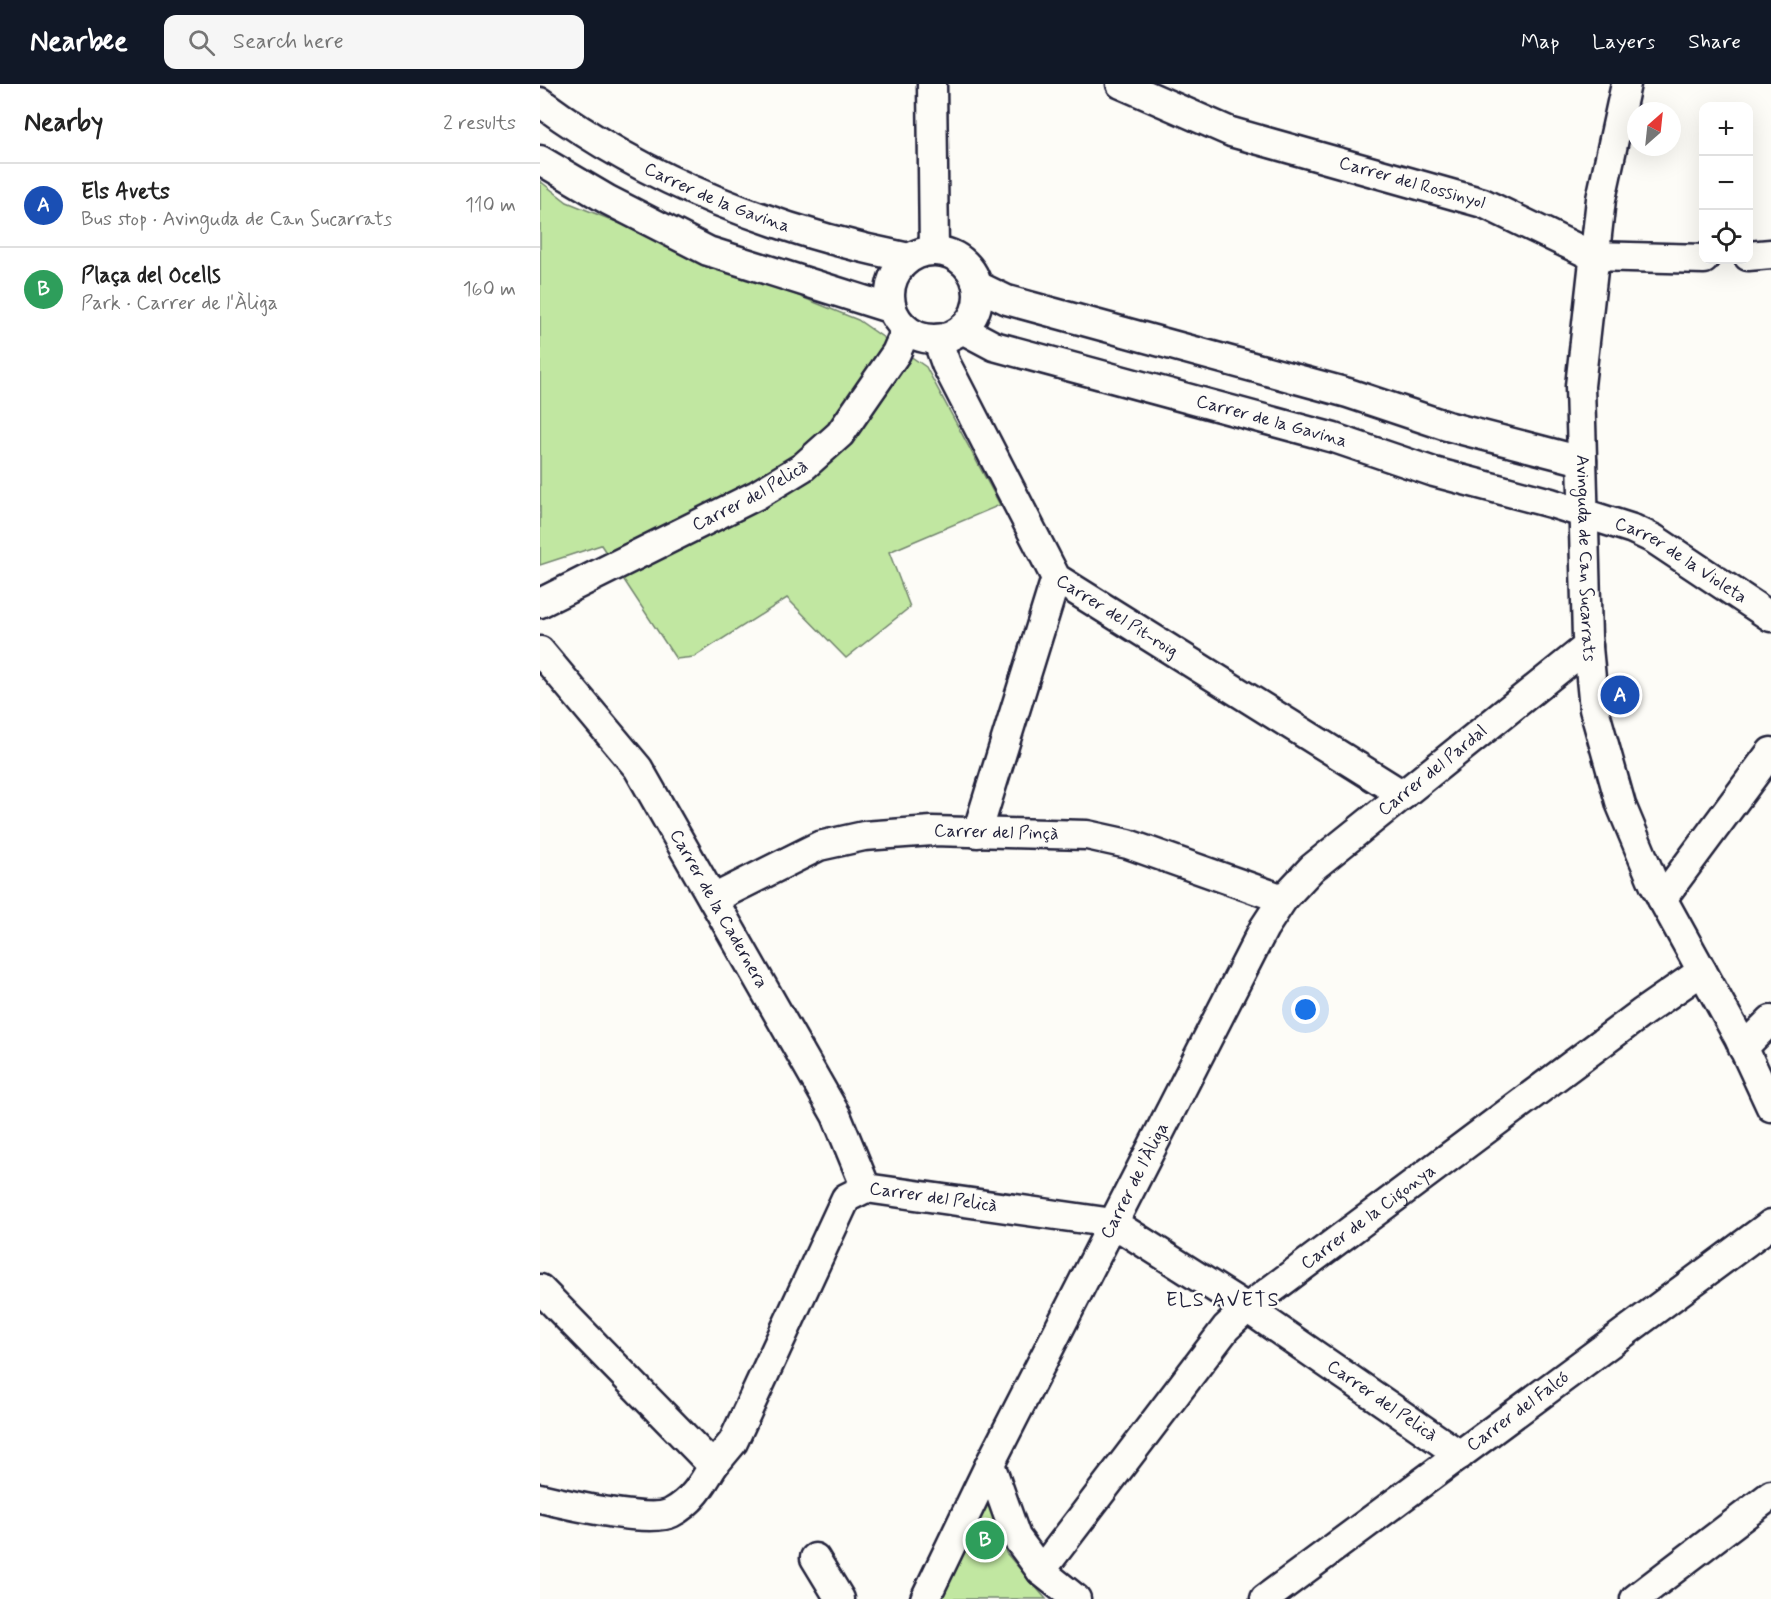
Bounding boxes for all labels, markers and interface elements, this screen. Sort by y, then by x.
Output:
search box [164,15,584,69]
text: Nearbee [30,24,128,61]
icon: search [185,26,218,59]
text: Search here [233,28,344,56]
text: Map [1521,28,1559,56]
text: Layers [1592,28,1655,56]
text: Share [1688,28,1741,56]
north arrow [1627,102,1681,156]
map controls [1699,102,1753,264]
button: + [1699,102,1753,156]
text: Nearby [24,106,103,140]
text: 2 results [443,110,516,137]
street label: Carrer del Rossinyol [1336,151,1488,215]
button: − [1699,156,1753,210]
street label: Carrer de la Gavina [640,157,793,238]
text: Els Avets [81,178,170,206]
text: A [37,192,50,219]
text: 110 m [465,192,516,219]
text: Bus stop · Avinguda de Can Sucarrats [81,206,392,233]
button: locate [1699,210,1753,264]
text: Plaça del Ocells [81,262,221,290]
text: B [37,276,50,303]
text: 160 m [463,276,516,303]
text: Park · Carrer de l'Àliga [81,290,278,317]
street label: Carrer de la Gavina [1193,389,1351,454]
street label: Avinguda de Can Sucarrats [1570,454,1601,663]
street label: Carrer del Pelicà [688,455,813,537]
street label: Carrer de la Violeta [1612,512,1751,610]
street label: Carrer del Pit-roig [1051,569,1183,663]
pin: A [1600,672,1640,718]
street label: Carrer del Pardal [1373,720,1492,822]
street label: Carrer del Pinçà [934,819,1059,846]
street label: Carrer de la Cadernera [664,825,773,993]
your location [1291,995,1320,1024]
street label: Carrer de l'Àliga [1095,1118,1175,1243]
street label: Carrer de la Cigonya [1296,1159,1441,1276]
street label: Carrer del Pelicà [868,1177,999,1218]
district label: ELS AVETS [1166,1287,1280,1314]
street label: Carrer del Pelicà [1322,1355,1442,1448]
street label: Carrer del Falcó [1462,1366,1574,1457]
pin: B [966,1518,1004,1562]

